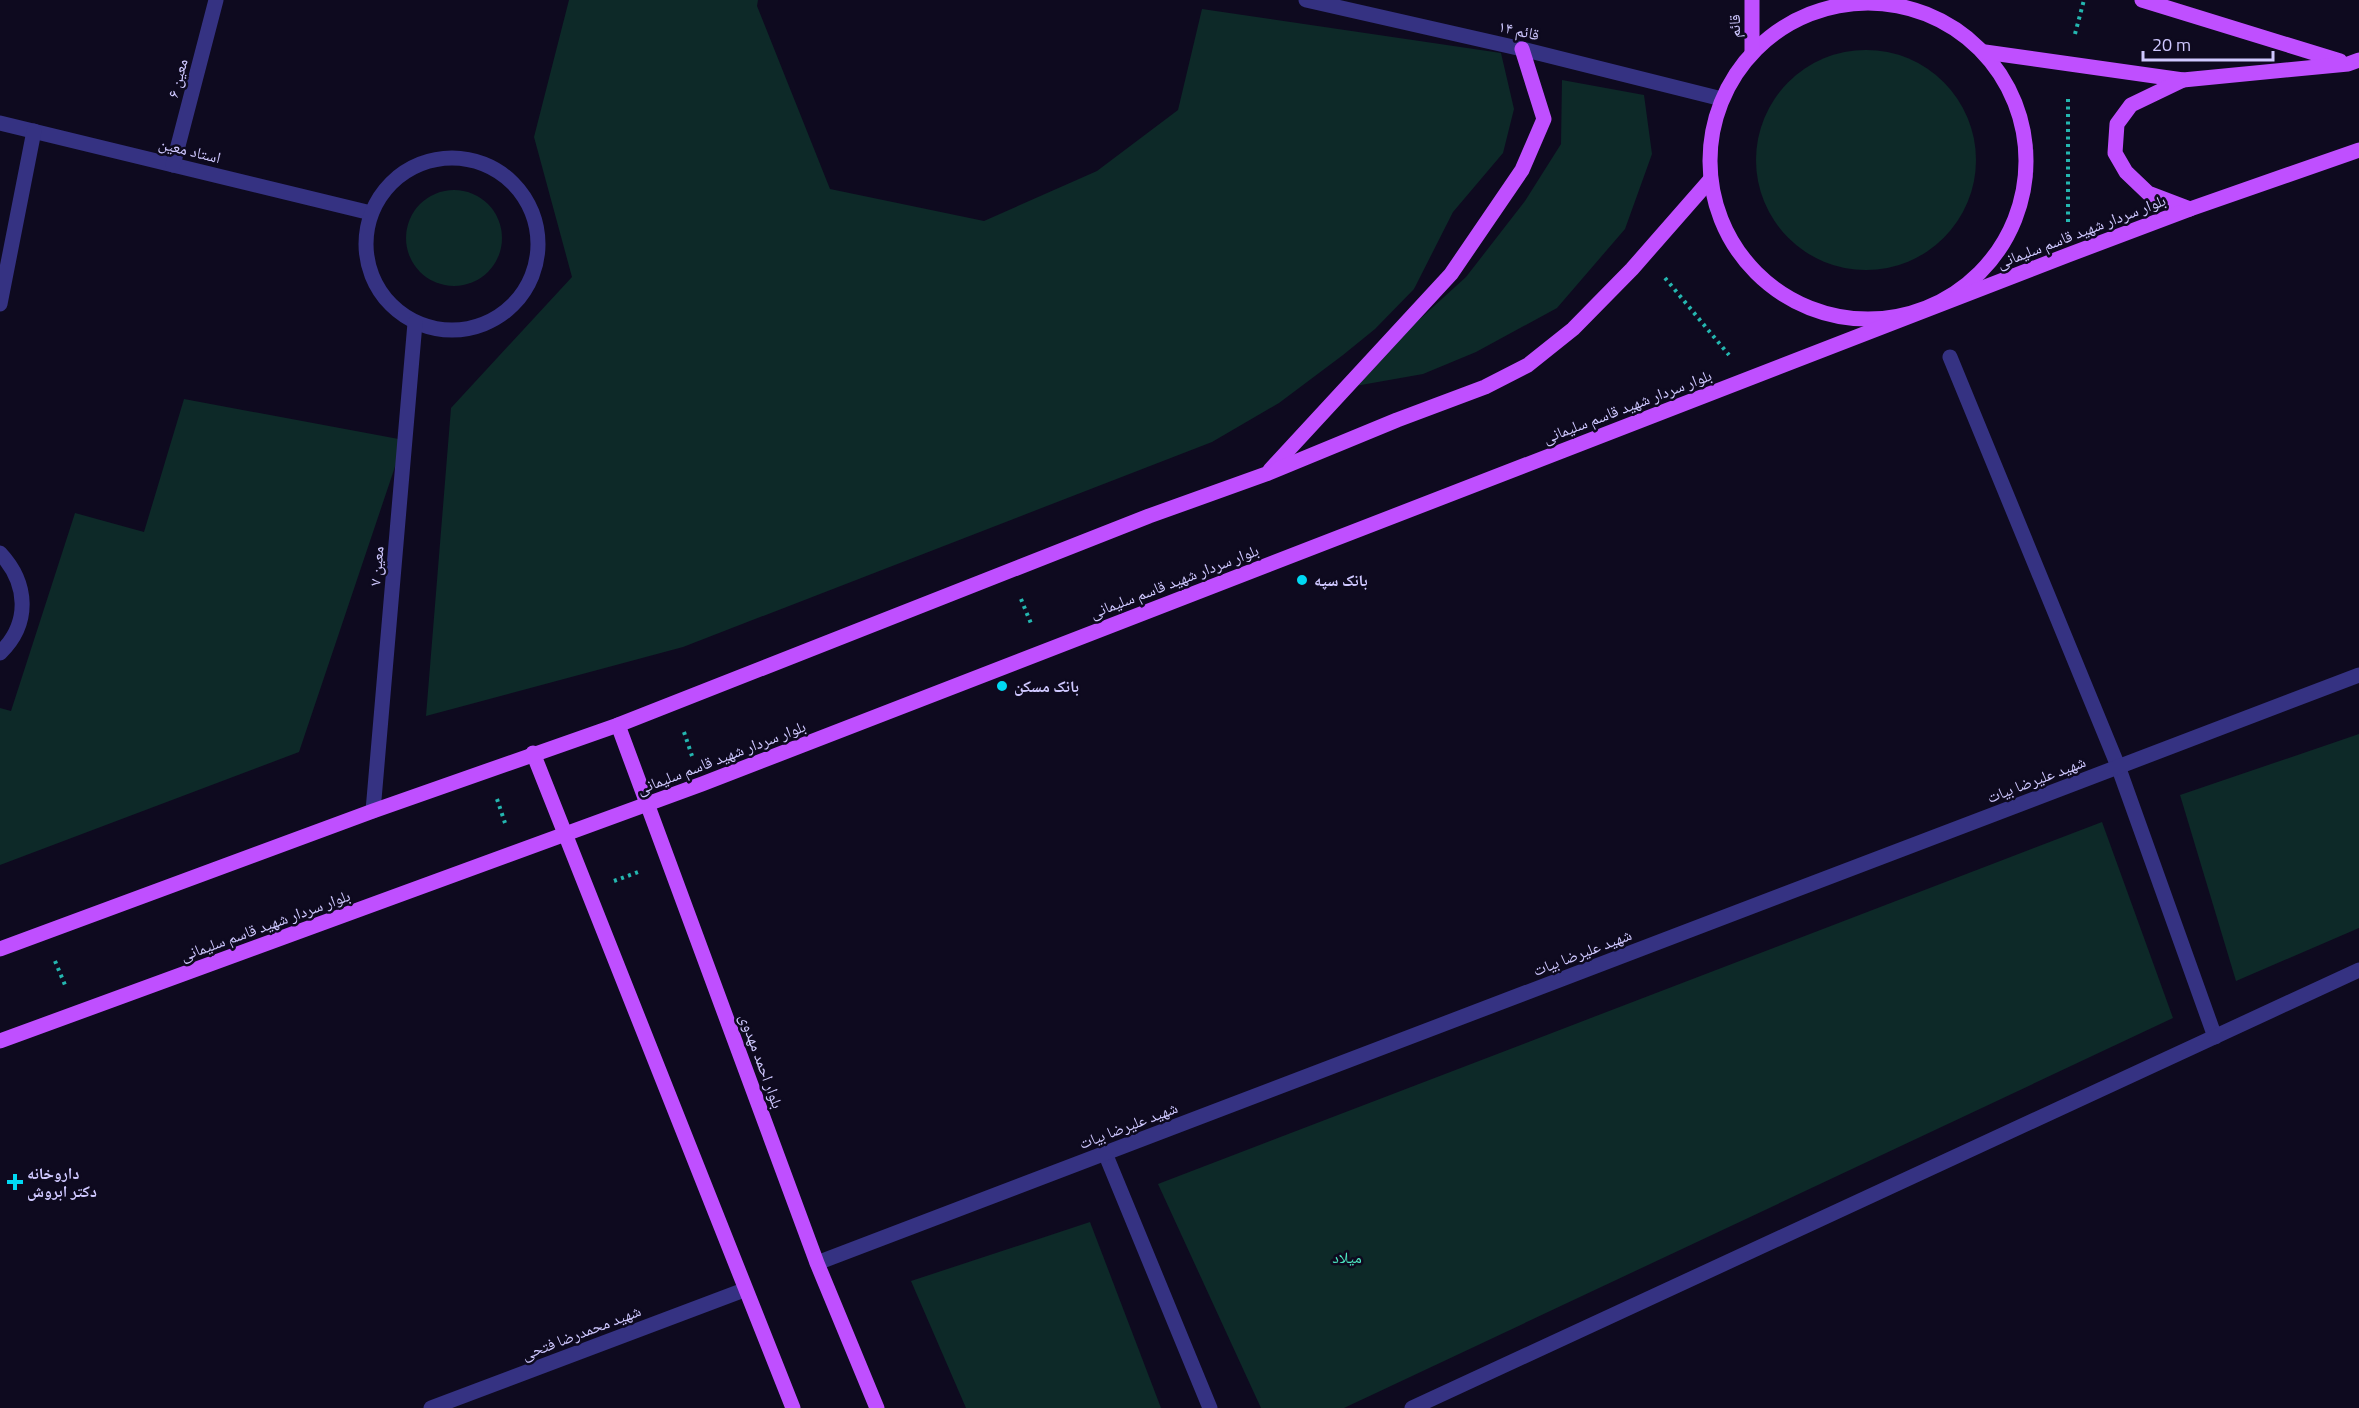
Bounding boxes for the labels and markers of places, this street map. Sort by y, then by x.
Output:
place label: بانک سپه [1314,568,1368,592]
marker: بانک سپه [1295,573,1309,587]
place label: بانک مسکن [1014,674,1079,698]
marker: بانک مسکن [995,679,1009,693]
place label: داروخانه دکتر ابروش [27,1161,97,1203]
marker: داروخانه دکتر ابروش [8,1175,22,1189]

